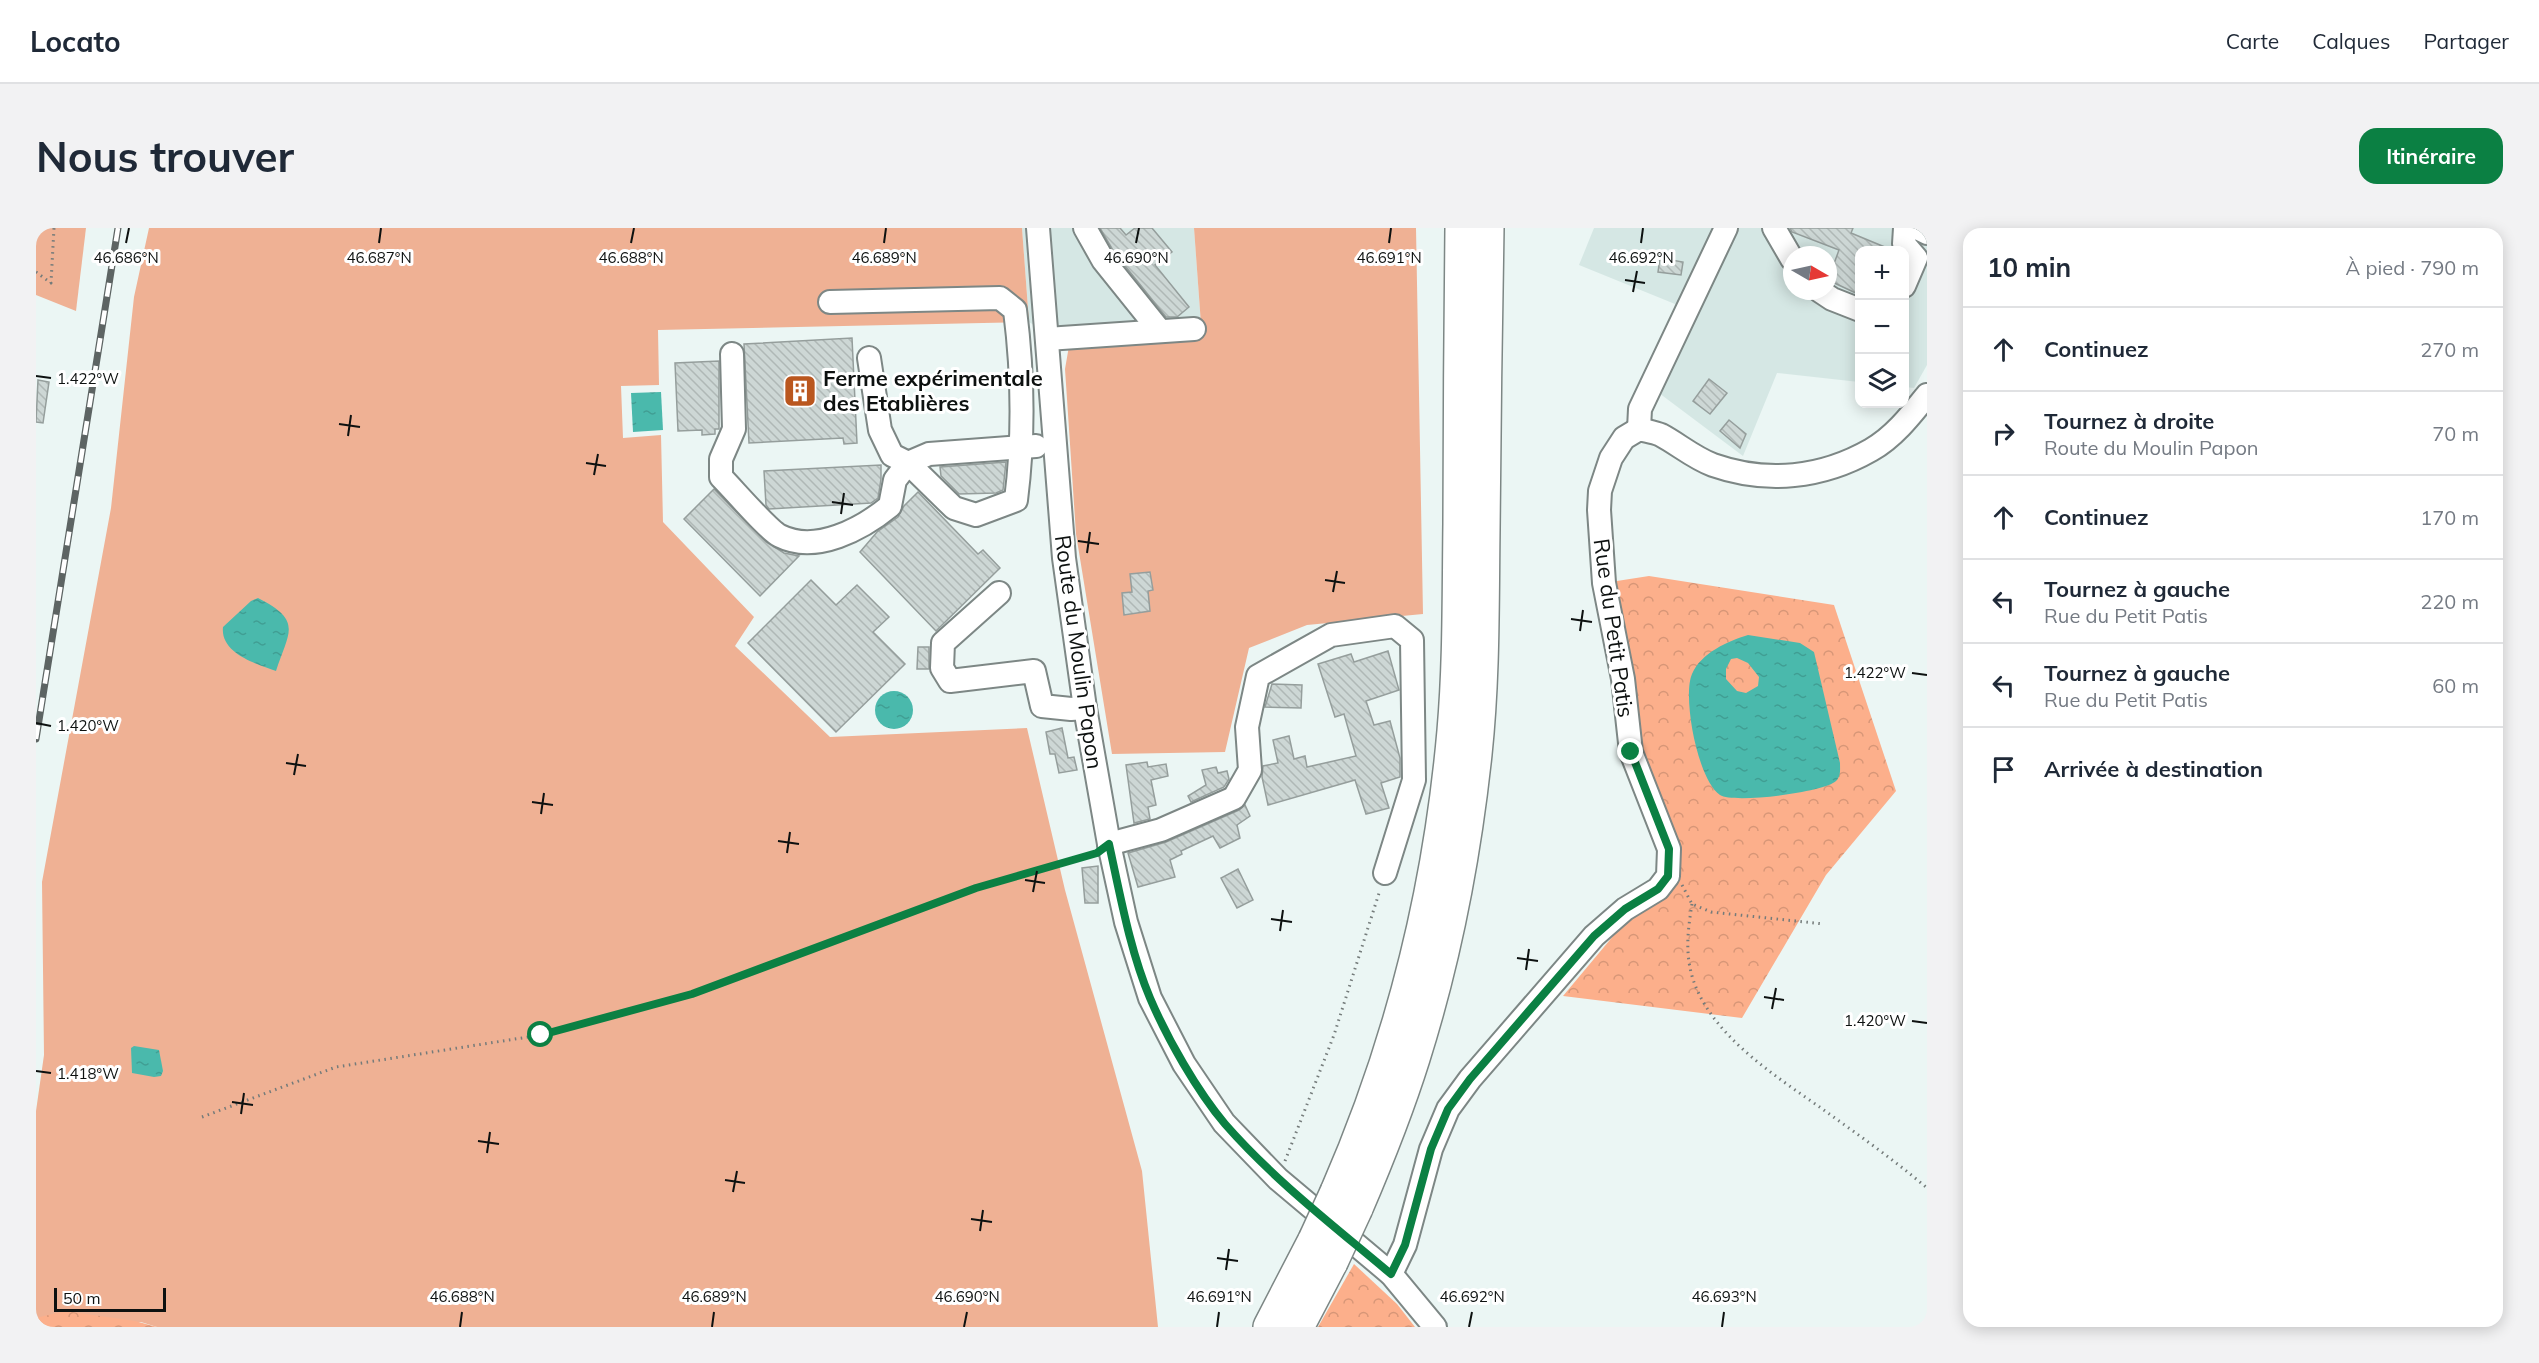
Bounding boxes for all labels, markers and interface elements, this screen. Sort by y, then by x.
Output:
text: Locato [30,24,121,59]
text: Carte [2226,28,2279,54]
text: Calques [2312,28,2390,54]
text: Partager [2423,28,2509,54]
button: Itinéraire [2359,128,2503,184]
text: Nous trouver [36,130,294,183]
north arrow [1783,246,1837,300]
map controls [1855,246,1909,408]
button: + [1855,246,1909,300]
text: 46.686°N [93,248,159,267]
text: 46.687°N [346,248,412,267]
text: 46.688°N [598,248,664,267]
text: 46.689°N [851,248,917,267]
text: 46.690°N [1103,248,1169,267]
text: 46.691°N [1356,248,1422,267]
text: 46.692°N [1608,248,1674,267]
text: 10 min [1987,251,2071,284]
text: À pied · 790 m [2346,255,2479,280]
button: − [1855,300,1909,354]
icon: ahead [1987,333,2020,366]
text: Continuez [2044,335,2149,363]
text: 270 m [2420,337,2479,362]
button: layers [1855,354,1909,408]
place label: Ferme expérimentale des Etablières [823,364,1043,417]
text: 1.422°W [57,369,119,388]
building icon: Ferme expérimentale des Etablières [782,373,818,409]
text: Tournez à droite [2044,407,2214,435]
icon: right [1987,417,2020,450]
text: 70 m [2432,421,2479,446]
text: Route du Moulin Papon [2044,435,2259,460]
icon: ahead [1987,501,2020,534]
text: Continuez [2044,503,2149,531]
text: 170 m [2420,505,2479,530]
street label: Route du Moulin Papon [1049,533,1109,771]
street label: Rue du Petit Patis [1588,537,1640,719]
text: Tournez à gauche [2044,575,2230,603]
icon: left [1987,585,2020,618]
text: 220 m [2420,589,2479,614]
text: Rue du Petit Patis [2044,603,2208,628]
text: Tournez à gauche [2044,659,2230,687]
text: 1.422°W [1844,663,1906,682]
icon: left [1987,669,2020,702]
text: 60 m [2432,673,2479,698]
text: Rue du Petit Patis [2044,687,2208,712]
text: 1.420°W [57,716,119,735]
route end [1617,738,1643,764]
icon: arrive [1987,753,2020,786]
text: Arrivée à destination [2044,755,2263,783]
text: 1.420°W [1844,1011,1906,1030]
route start [527,1021,553,1047]
text: 1.418°W [57,1064,119,1083]
scale bar [54,1285,166,1312]
text: 46.688°N [429,1287,495,1306]
text: 46.689°N [681,1287,747,1306]
text: 46.690°N [934,1287,1000,1306]
text: 46.691°N [1186,1287,1252,1306]
text: 46.692°N [1439,1287,1505,1306]
text: 46.693°N [1691,1287,1757,1306]
text: 50 m [63,1288,100,1308]

